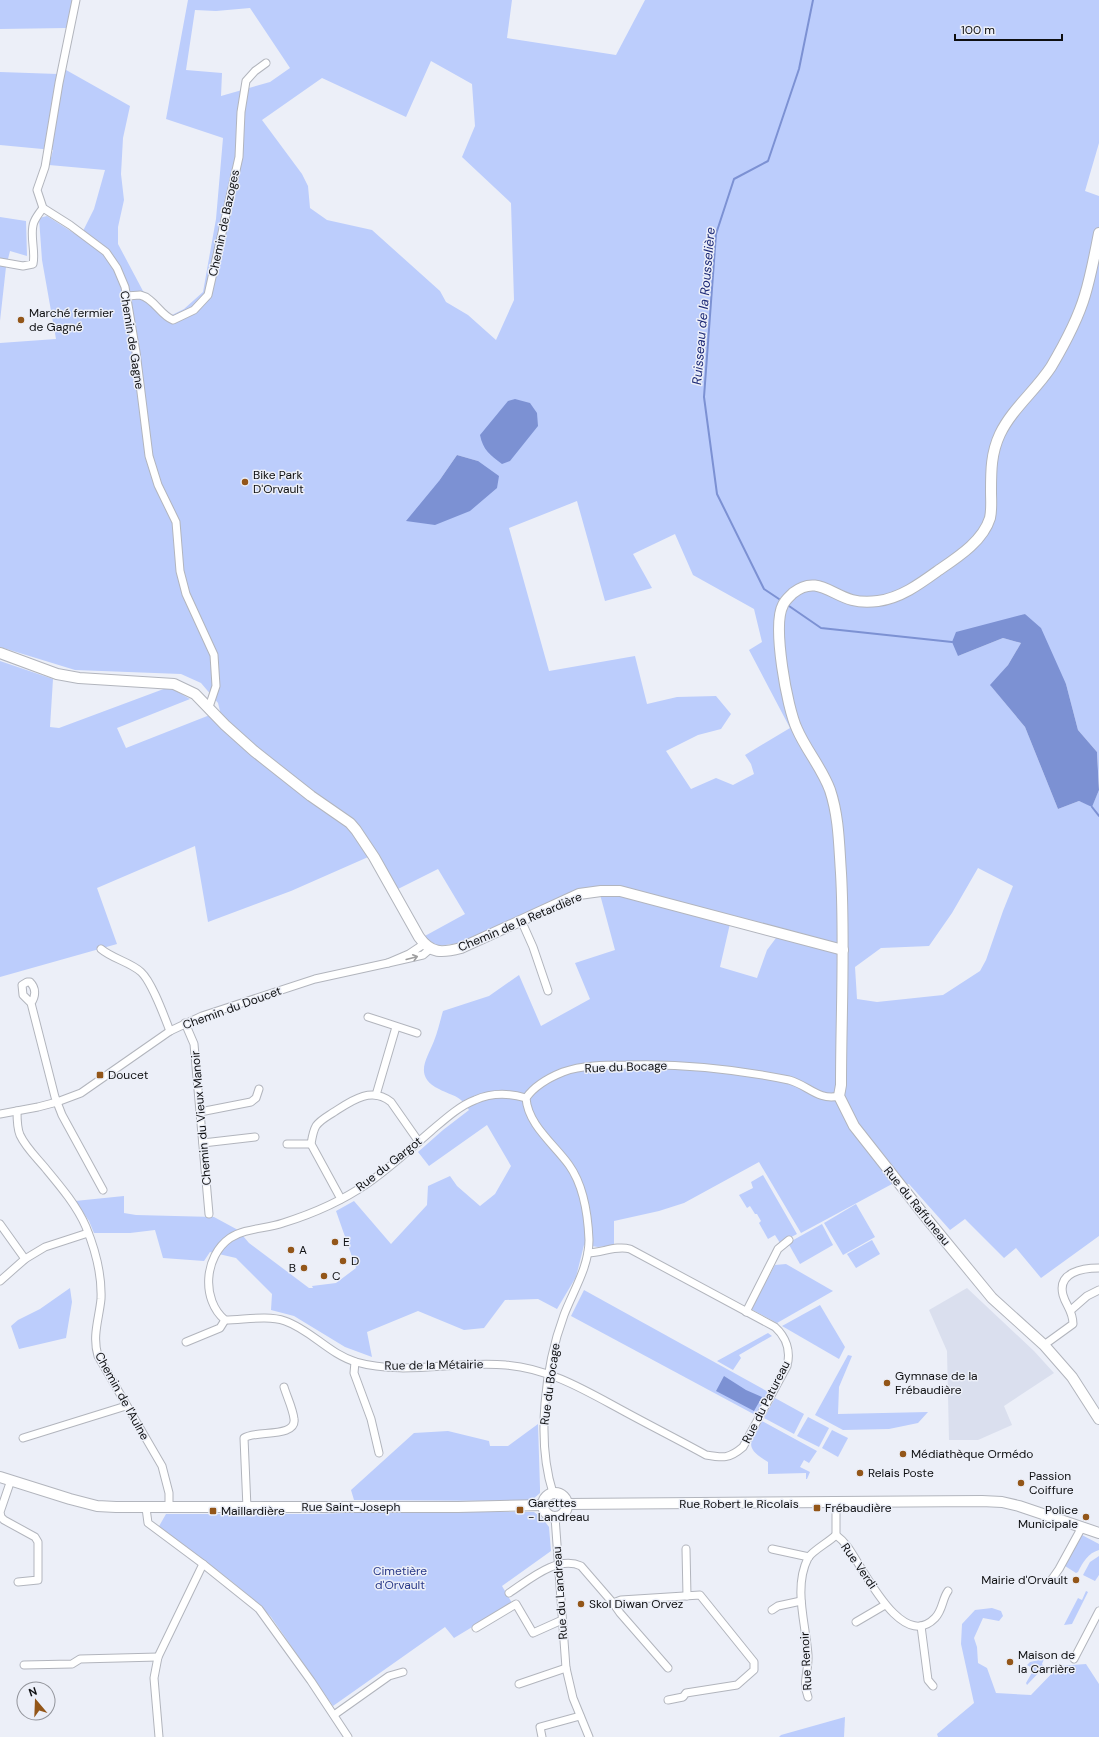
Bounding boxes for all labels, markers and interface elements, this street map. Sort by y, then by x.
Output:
scale bar [955,16,1062,42]
text: 100 m [961,22,995,38]
street label: Chemin de Bazoges [205,168,243,278]
water label: Ruisseau de la Rousselière [688,226,719,386]
street label: Chemin de Gagne [116,290,148,391]
place label: Marché fermier de Gagné [29,305,114,335]
marker: Marché fermier de Gagné [16,315,26,325]
place label: Bike Park D'Orvault [253,467,304,497]
marker: Bike Park D'Orvault [240,477,250,487]
street label: Chemin de la Retardière [456,889,584,955]
one-way arrow [406,954,419,961]
street label: Chemin du Doucet [180,983,284,1033]
street label: Chemin du Vieux Manoir [187,1049,215,1186]
street label: Rue du Bocage [584,1058,668,1076]
place label: Doucet [108,1067,149,1083]
marker: Doucet [95,1070,105,1080]
street label: Rue du Gargot [353,1133,426,1195]
street label: Rue du Raffuneau [880,1163,954,1249]
place label: E [343,1234,350,1250]
marker: E [330,1237,340,1247]
place label: A [299,1242,307,1258]
marker: A [286,1245,296,1255]
place label: D [351,1253,359,1269]
marker: D [338,1256,348,1266]
place label: B [289,1260,296,1276]
marker: B [299,1263,309,1273]
place label: C [332,1268,341,1284]
marker: C [319,1271,329,1281]
street label: Rue du Bocage [536,1342,564,1426]
street label: Chemin de l'Aulne [91,1349,153,1443]
street label: Rue de la Métairie [384,1356,484,1374]
street label: Rue du Patureau [738,1358,794,1446]
place label: Gymnase de la Frébaudière [895,1368,978,1398]
marker: Gymnase de la Frébaudière [882,1378,892,1388]
place label: Médiathèque Ormédo [911,1446,1033,1462]
marker: Médiathèque Ormédo [898,1449,908,1459]
place label: Relais Poste [868,1465,934,1481]
marker: Relais Poste [855,1468,865,1478]
place label: Passion Coiffure [1029,1468,1074,1498]
marker: Passion Coiffure [1016,1478,1026,1488]
place label: Garettes - Landreau [528,1495,590,1525]
street label: Rue Robert le Ricolais [679,1496,799,1512]
street label: Rue Saint-Joseph [302,1499,401,1515]
place label: Frébaudière [825,1500,892,1516]
place label: Police Municipale [1018,1502,1078,1532]
place label: Maillardière [221,1503,285,1519]
marker: Frébaudière [812,1503,822,1513]
marker: Garettes - Landreau [515,1505,525,1515]
marker: Maillardière [208,1506,218,1516]
marker: Police Municipale [1081,1512,1091,1522]
street label: Rue Verdi [837,1540,881,1592]
street label: Rue du Landreau [549,1546,571,1640]
park label: Cimetière d'Orvault [373,1563,427,1593]
place label: Mairie d'Orvault [981,1572,1068,1588]
marker: Mairie d'Orvault [1071,1575,1081,1585]
place label: Skol Diwan Orvez [589,1596,683,1612]
marker: Skol Diwan Orvez [576,1599,586,1609]
street label: Rue Renoir [796,1631,816,1691]
place label: Maison de la Carrière [1018,1647,1075,1677]
marker: Maison de la Carrière [1005,1657,1015,1667]
north arrow [16,1681,56,1721]
text: N [27,1684,39,1699]

